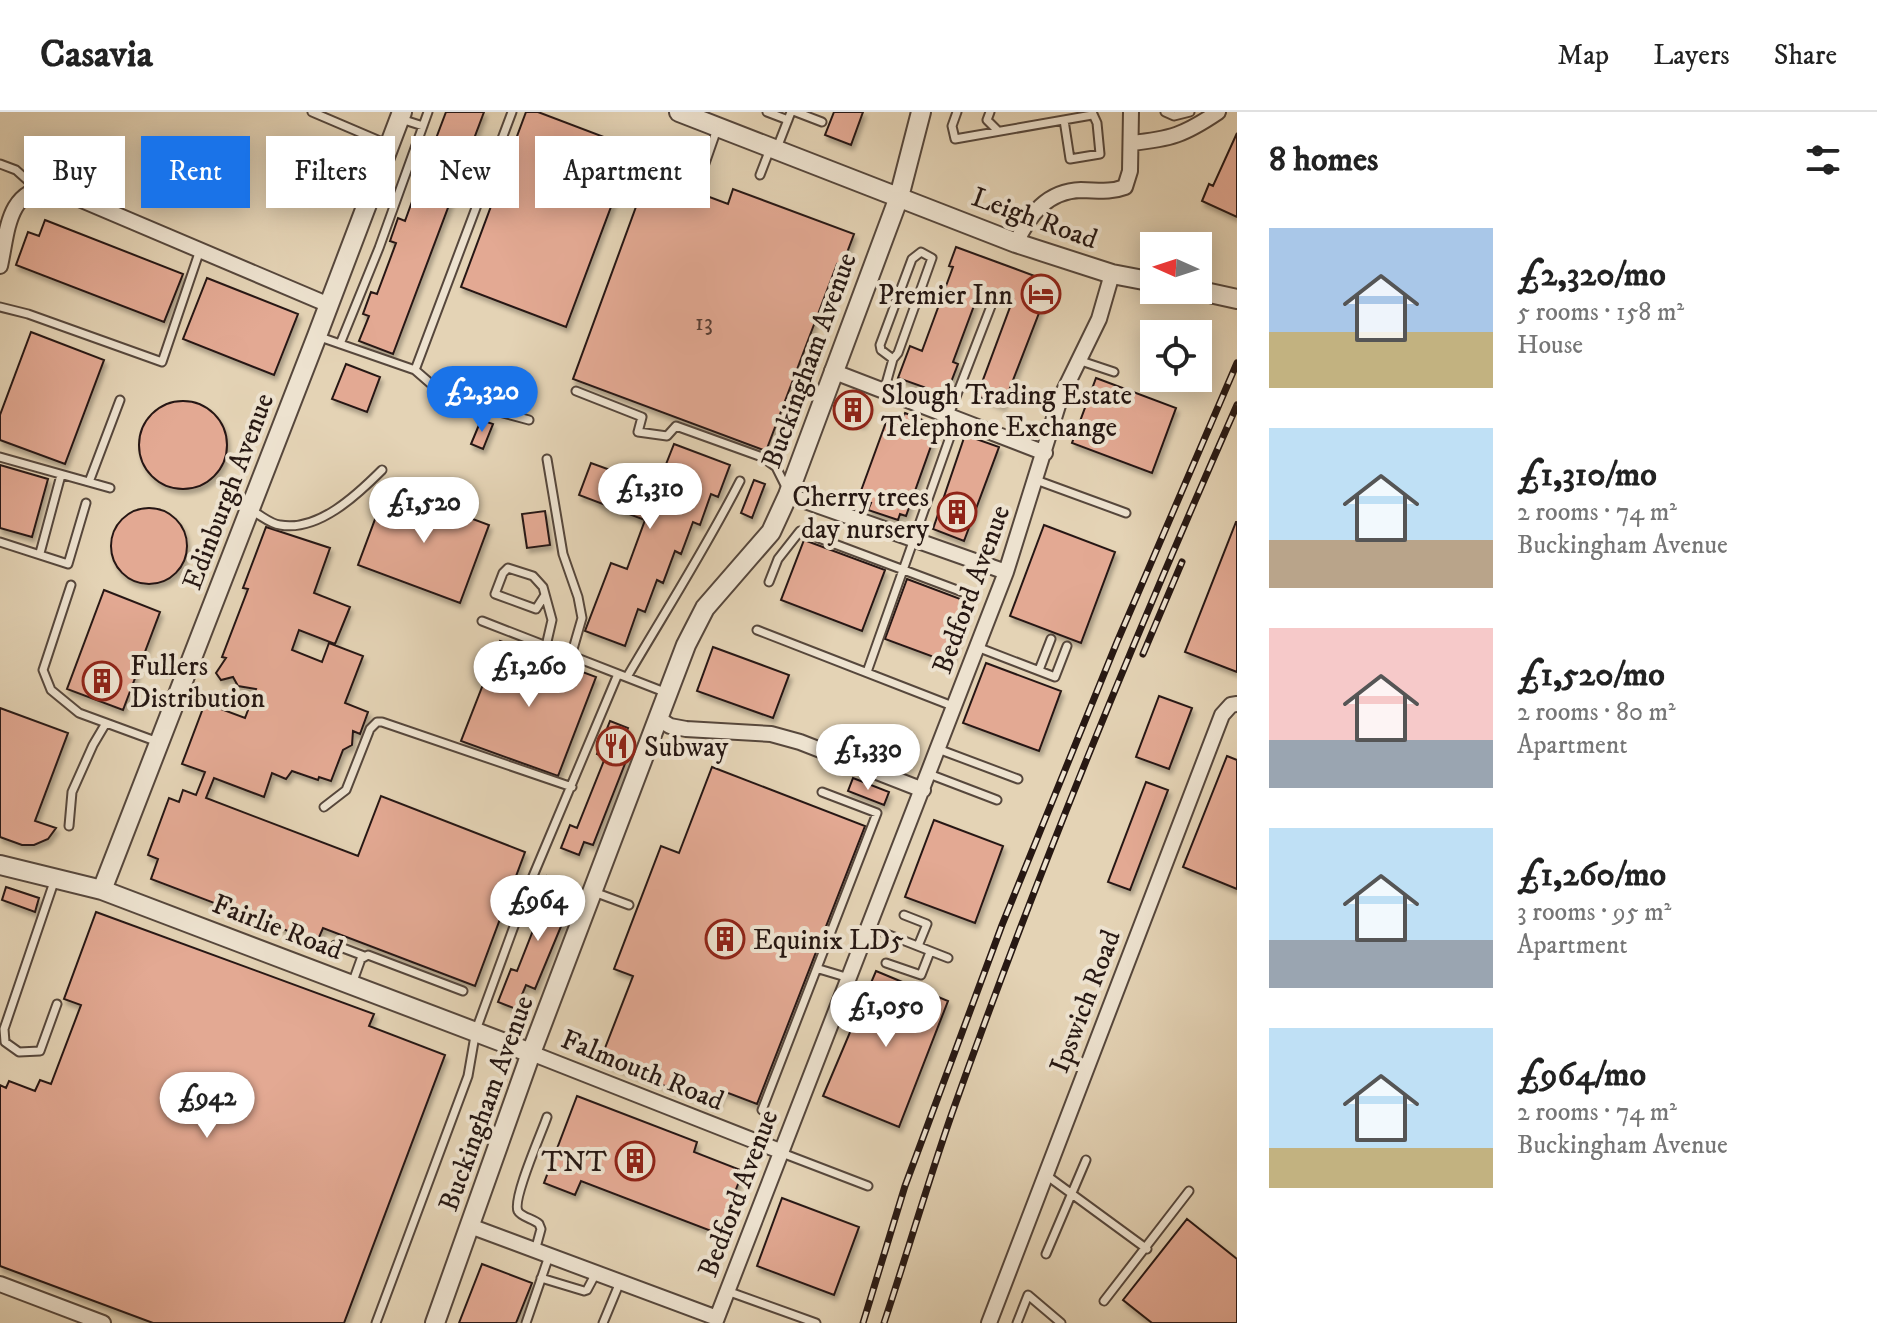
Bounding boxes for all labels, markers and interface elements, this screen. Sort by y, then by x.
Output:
text: Casavia [40,31,153,79]
text: Map [1558,38,1609,73]
text: Layers [1653,38,1730,73]
text: Share [1774,38,1837,73]
chip: Buy [24,136,125,208]
chip: Rent [141,136,250,208]
chip: Filters [266,136,395,208]
chip: New [411,136,519,208]
chip: Apartment [535,136,710,208]
icon: filters [1801,138,1845,182]
text: 8 homes [1269,139,1378,181]
street label: Leigh Road [967,180,1102,257]
north arrow [1140,232,1212,304]
map controls [1140,232,1212,392]
street label: Buckingham Avenue [754,248,865,473]
text: £2,320/mo [1517,254,1666,296]
icon: home [1333,260,1429,356]
hotel icon: Premier Inn [1020,273,1062,315]
place label: Premier Inn [878,278,1013,313]
text: 5 rooms · 158 m² [1517,296,1684,329]
house number: 13 [695,308,713,338]
button: locate [1140,320,1212,392]
text: House [1517,329,1583,362]
pin: £2,320 [417,366,547,434]
text: £2,320 [445,375,519,408]
place label: Slough Trading Estate Telephone Exchange [881,378,1132,445]
street label: Edinburgh Avenue [175,388,282,595]
building icon: Slough Trading Estate Telephone Exchange [832,389,874,431]
text: £1,310/mo [1517,454,1657,496]
icon: home [1333,460,1429,556]
pin: £1,310 [585,463,715,531]
text: £1,310 [616,472,684,505]
pin: £1,520 [359,477,489,545]
place label: Cherry trees day nursery [792,480,930,547]
text: £1,520 [387,486,461,519]
building icon: Cherry trees day nursery [936,491,978,533]
text: 2 rooms · 74 m² [1517,496,1677,529]
street label: Bedford Avenue [925,501,1018,678]
text: Buckingham Avenue [1517,529,1728,562]
pin: £1,260 [464,641,594,709]
place label: Fullers Distribution [130,649,265,716]
text: £1,260 [492,650,566,683]
text: £1,520/mo [1517,654,1665,696]
building icon: Fullers Distribution [81,660,123,702]
icon: home [1333,660,1429,756]
text: 2 rooms · 80 m² [1517,696,1676,729]
pin: £1,330 [803,724,933,792]
restaurant icon: Subway [595,725,637,767]
text: Apartment [1517,729,1628,762]
place label: Subway [644,730,729,765]
text: £1,330 [834,733,902,766]
text: £1,260/mo [1517,854,1666,896]
icon: home [1333,860,1429,956]
pin: £964 [491,875,585,943]
text: £964 [508,884,568,917]
street label: Fairlie Road [207,887,348,968]
text: 3 rooms · 95 m² [1517,896,1672,929]
building icon: Equinix LD5 [704,918,746,960]
place label: Equinix LD5 [753,923,904,958]
street label: Ipswich Road [1042,925,1129,1078]
text: Apartment [1517,929,1628,962]
pin: £1,050 [821,981,951,1049]
text: £1,050 [848,990,924,1023]
street label: Buckingham Avenue [431,991,542,1216]
street label: Falmouth Road [556,1022,729,1119]
text: £964/mo [1517,1054,1646,1096]
icon: home [1333,1060,1429,1156]
pin: £942 [160,1072,254,1140]
text: £942 [178,1081,236,1114]
text: 2 rooms · 74 m² [1517,1096,1677,1129]
street label: Bedford Avenue [690,1105,786,1282]
text: Buckingham Avenue [1517,1129,1728,1162]
building icon: TNT [614,1140,656,1182]
place label: TNT [542,1145,607,1180]

